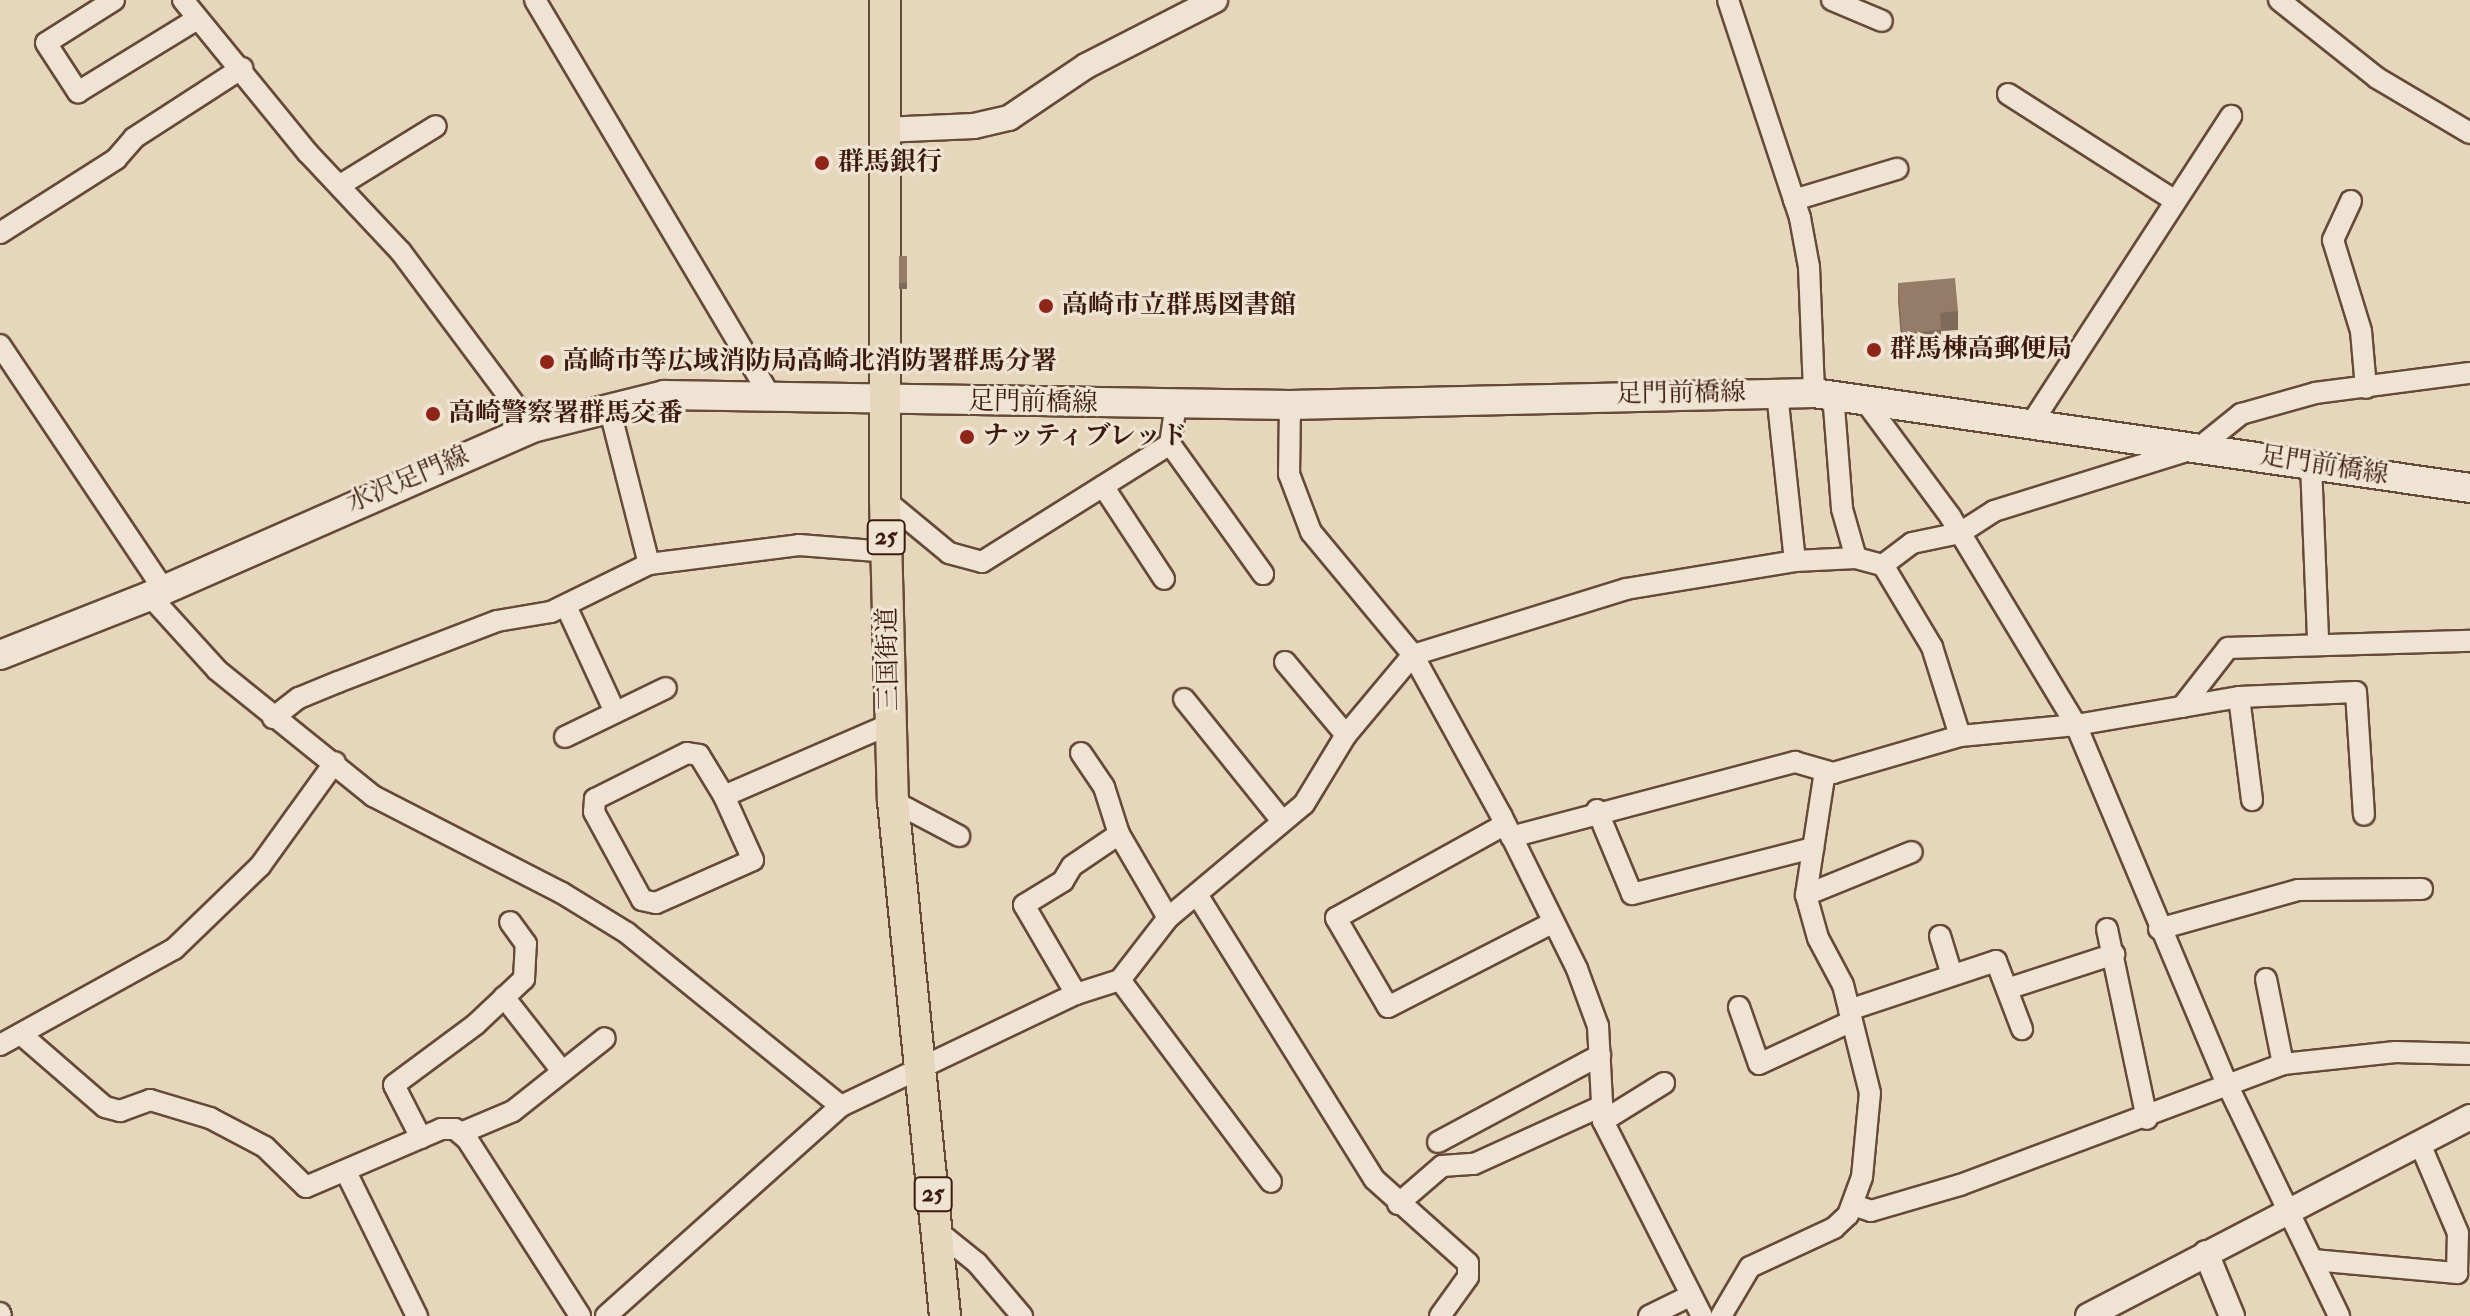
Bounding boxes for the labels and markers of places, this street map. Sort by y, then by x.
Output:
place label: 群馬銀行 [838,147,942,179]
marker: 群馬銀行 [813,154,831,172]
place label: 高崎市立群馬図書館 [1062,290,1296,322]
marker: 高崎市立群馬図書館 [1037,297,1055,315]
place label: 群馬棟高郵便局 [1890,334,2072,366]
marker: 群馬棟高郵便局 [1865,341,1883,359]
place label: 高崎市等広域消防局高崎北消防署群馬分署 [563,346,1057,378]
marker: 高崎市等広域消防局高崎北消防署群馬分署 [538,353,556,371]
place label: 高崎警察署群馬交番 [449,398,683,430]
marker: 高崎警察署群馬交番 [424,405,442,423]
place label: ナッティブレッド [983,421,1191,453]
marker: ナッティブレッド [958,428,976,446]

